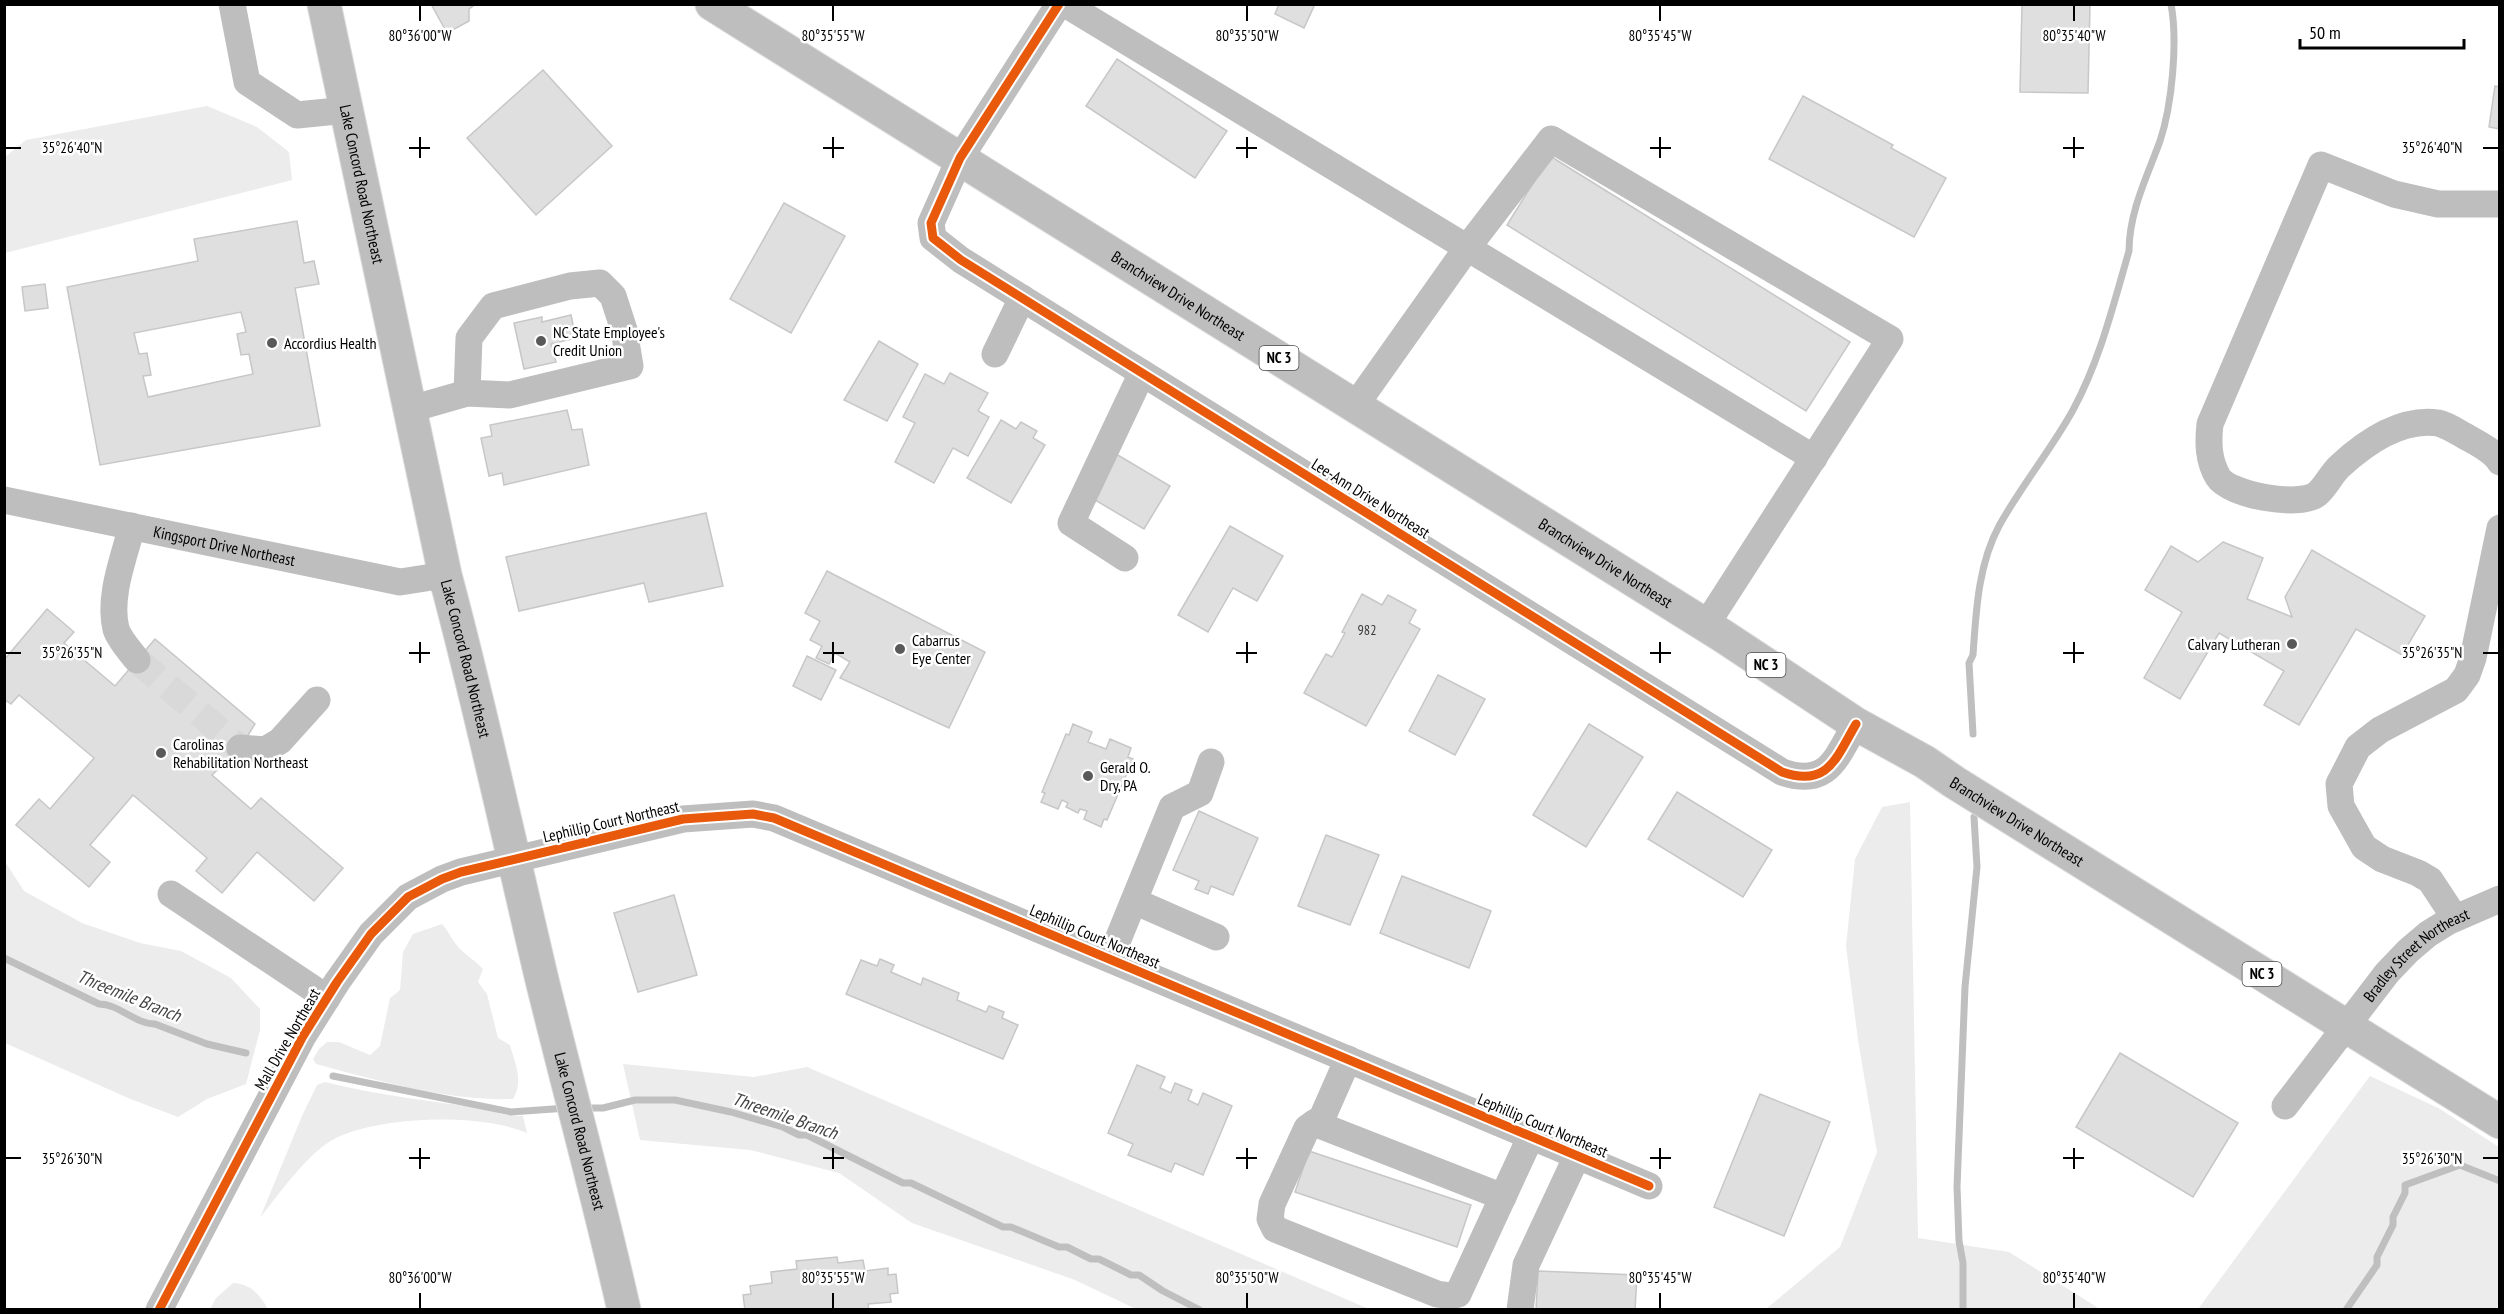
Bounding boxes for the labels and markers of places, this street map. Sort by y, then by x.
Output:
place label: NC State Employee's Credit Union [553,322,665,360]
place label: Accordius Health [284,333,376,353]
marker: NC State Employee's Credit Union [534,334,548,348]
marker: Accordius Health [265,336,279,350]
place label: Cabarrus Eye Center [912,630,971,668]
place label: Calvary Lutheran [2188,634,2280,654]
marker: Calvary Lutheran [2285,637,2299,651]
marker: Cabarrus Eye Center [893,642,907,656]
place label: Carolinas Rehabilitation Northeast [173,734,309,772]
marker: Carolinas Rehabilitation Northeast [154,746,168,760]
place label: Gerald O. Dry, PA [1100,757,1151,795]
marker: Gerald O. Dry, PA [1081,769,1095,783]

